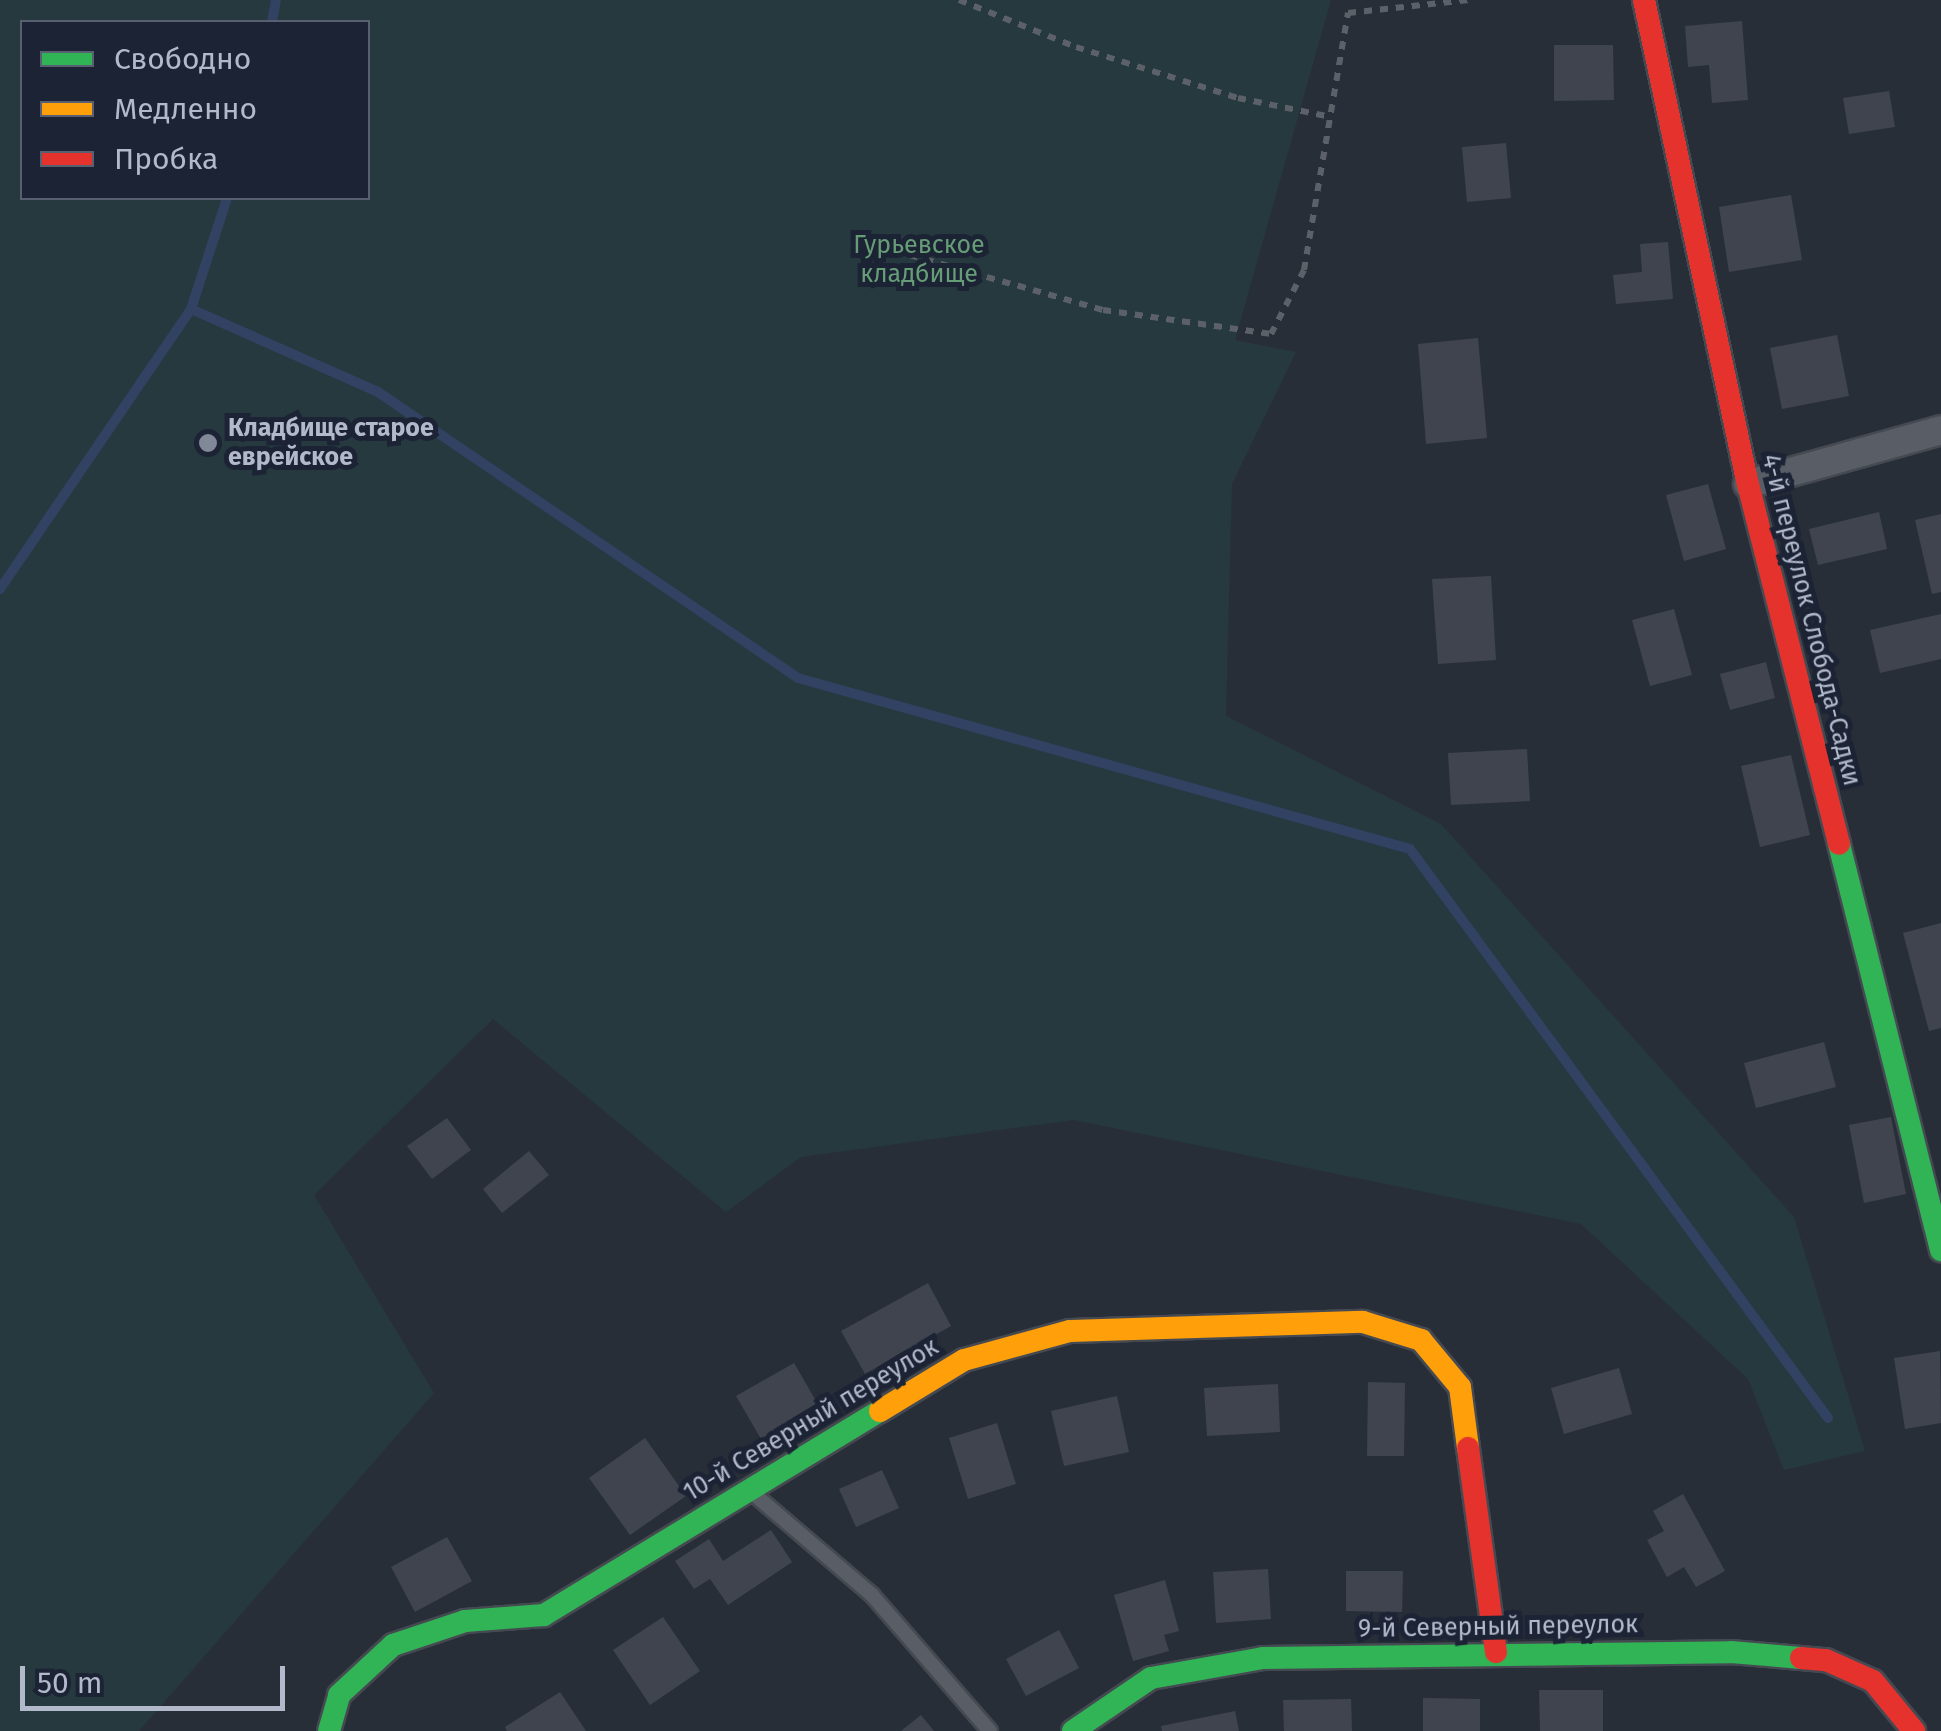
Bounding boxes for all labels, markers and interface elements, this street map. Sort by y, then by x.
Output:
legend [20,20,370,200]
text: Свободно [114,41,251,77]
text: Медленно [114,91,257,127]
text: Пробка [114,141,218,177]
park label: Гурьевское кладбище [853,231,985,290]
place label: Кладбище старое еврейское [228,414,434,473]
marker: Кладбище старое еврейское [197,432,219,454]
street label: 4-й переулок Слобода-Садки [1755,451,1867,789]
street label: 10-й Северный переулок [678,1332,944,1508]
street label: 9-й Северный переулок [1358,1610,1638,1644]
scale bar [25,1646,290,1708]
text: 50 m [37,1665,102,1701]

